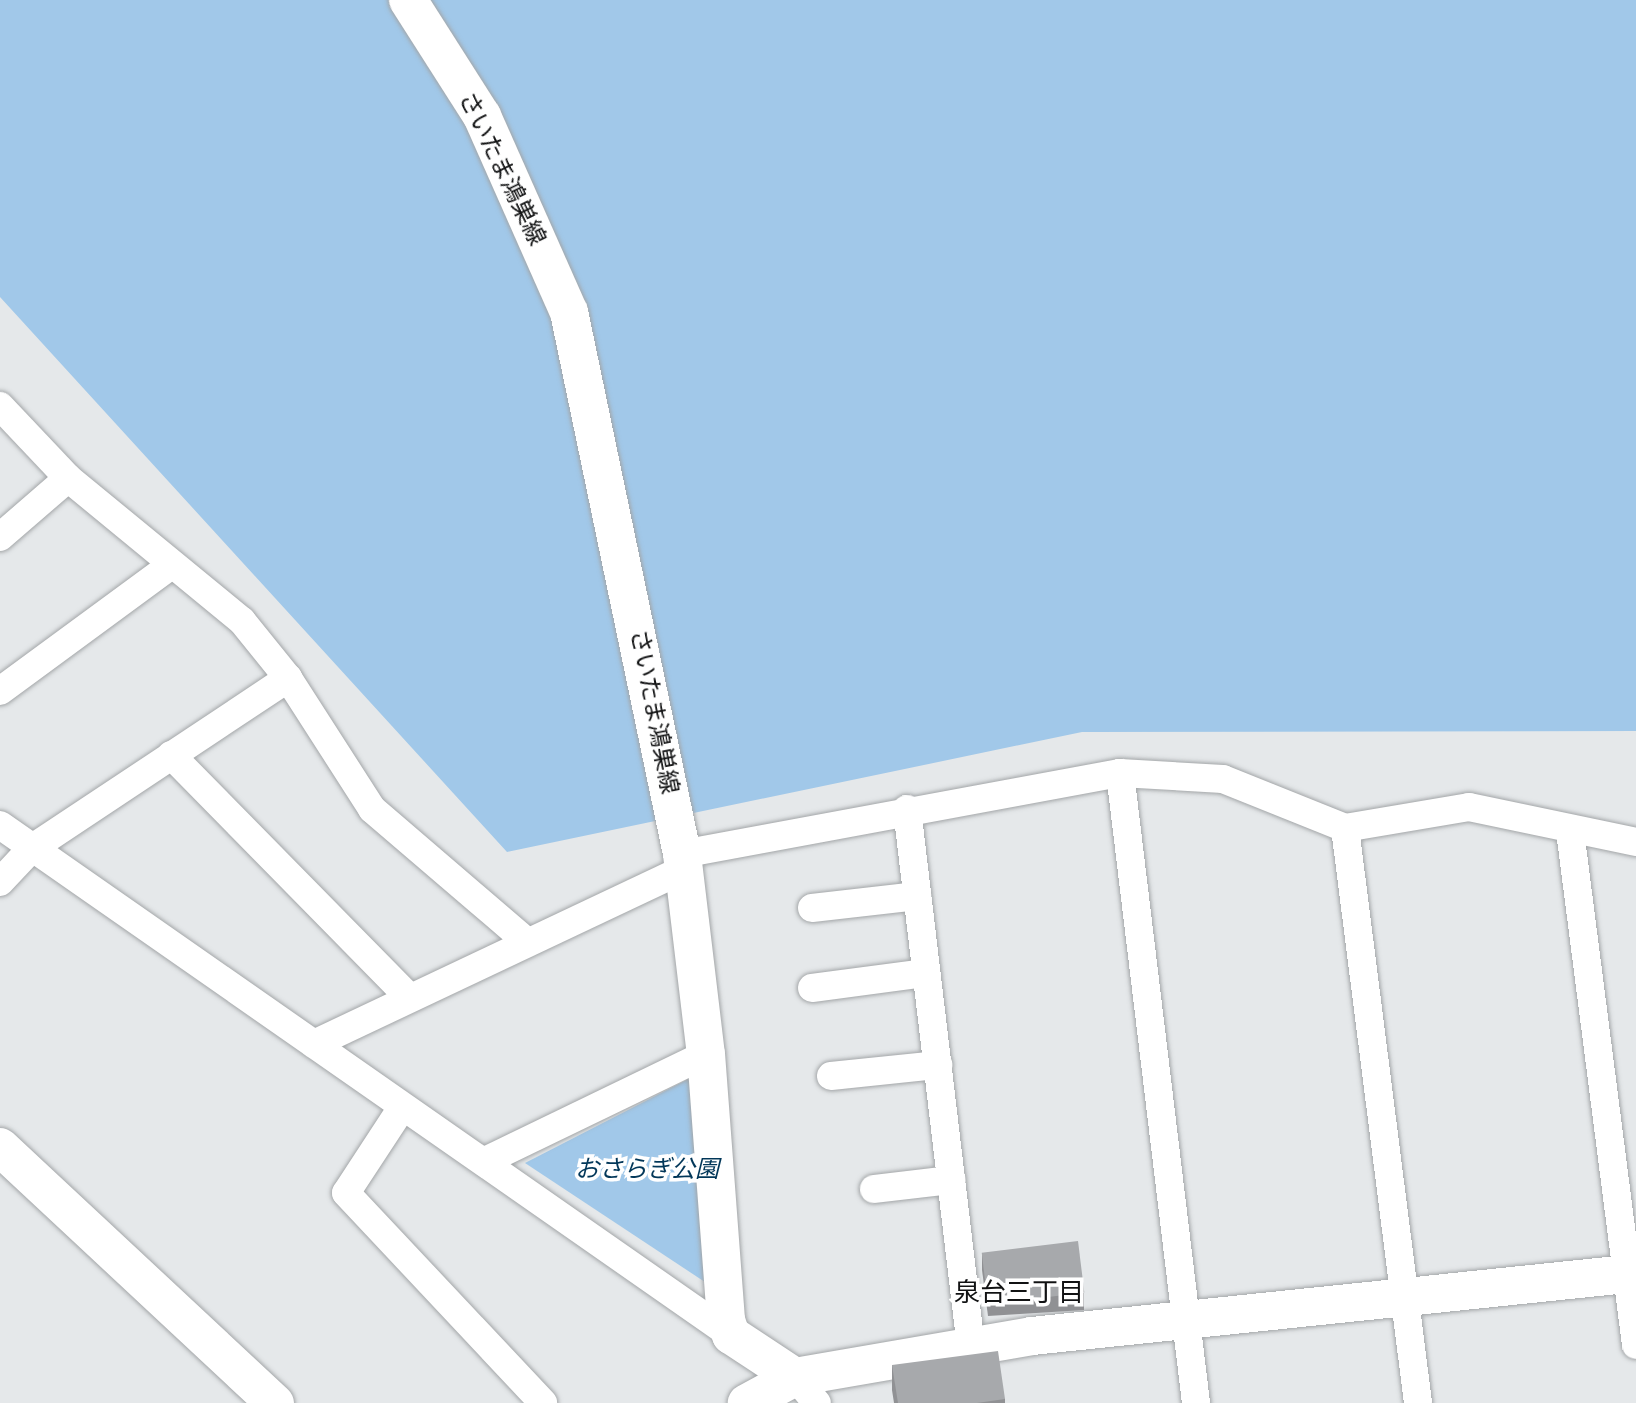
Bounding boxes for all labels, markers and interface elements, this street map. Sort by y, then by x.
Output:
street label: さいたま鴻巣線 [452,87,552,251]
street label: さいたま鴻巣線 [624,627,684,797]
park label: おさらぎ公園 [575,1156,719,1184]
district label: 泉台三丁目 [954,1277,1084,1309]

